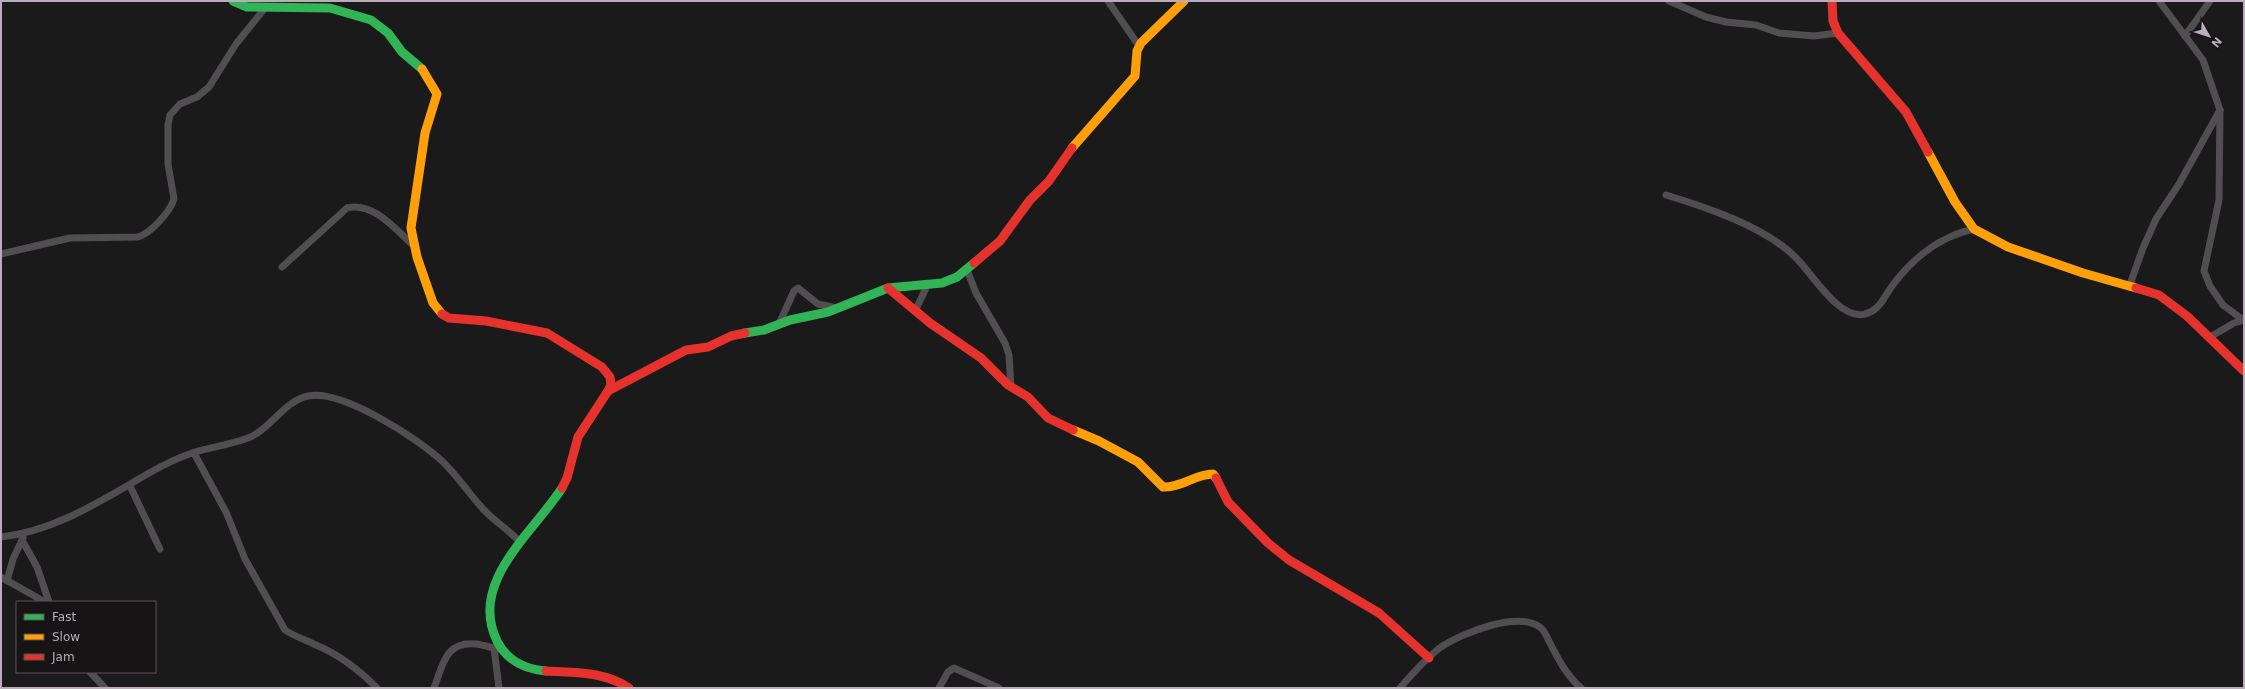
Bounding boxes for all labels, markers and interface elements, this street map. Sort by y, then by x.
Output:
north arrow [2189,16,2229,56]
text: N [2208,34,2224,50]
legend [16,601,156,673]
text: Fast [52,610,76,624]
text: Slow [52,630,80,644]
text: Jam [51,650,75,664]

